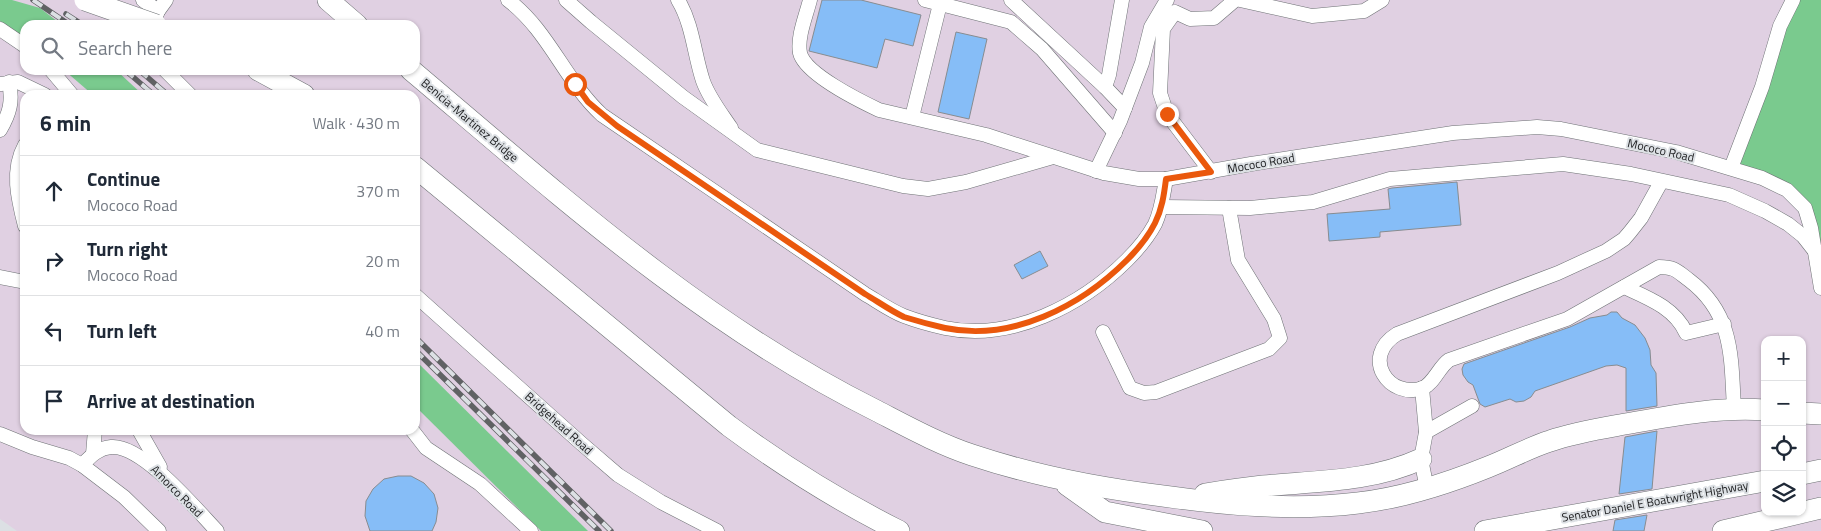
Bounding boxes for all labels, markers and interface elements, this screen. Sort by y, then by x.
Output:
search box [20,20,420,75]
text: Search here [78,33,172,62]
icon: search [38,34,66,62]
street label: Benicia-Martinez Bridge [417,73,523,167]
route start [564,73,587,96]
route end [1156,103,1179,126]
text: 6 min [40,107,91,139]
text: Walk · 430 m [312,111,400,135]
street label: Mococo Road [1626,133,1696,167]
street label: Mococo Road [1226,148,1296,178]
text: Continue [87,164,160,193]
icon: ahead [40,177,68,205]
text: 370 m [356,179,400,203]
text: Mococo Road [87,193,178,217]
text: Turn right [87,234,168,263]
icon: right [40,247,68,275]
text: 20 m [365,249,400,273]
text: Mococo Road [87,263,178,287]
text: Turn left [87,316,157,345]
icon: left [40,317,68,345]
text: 40 m [365,319,400,343]
map controls [1761,336,1806,516]
button: + [1761,336,1806,381]
button: − [1761,381,1806,426]
text: Arrive at destination [87,386,255,415]
icon: arrive [40,387,68,415]
street label: Bridgehead Road [521,387,597,459]
button: locate [1761,426,1806,471]
street label: Amorco Road [146,460,208,522]
button: layers [1761,471,1806,516]
street label: Senator Daniel E Boatwright Highway [1560,475,1750,527]

